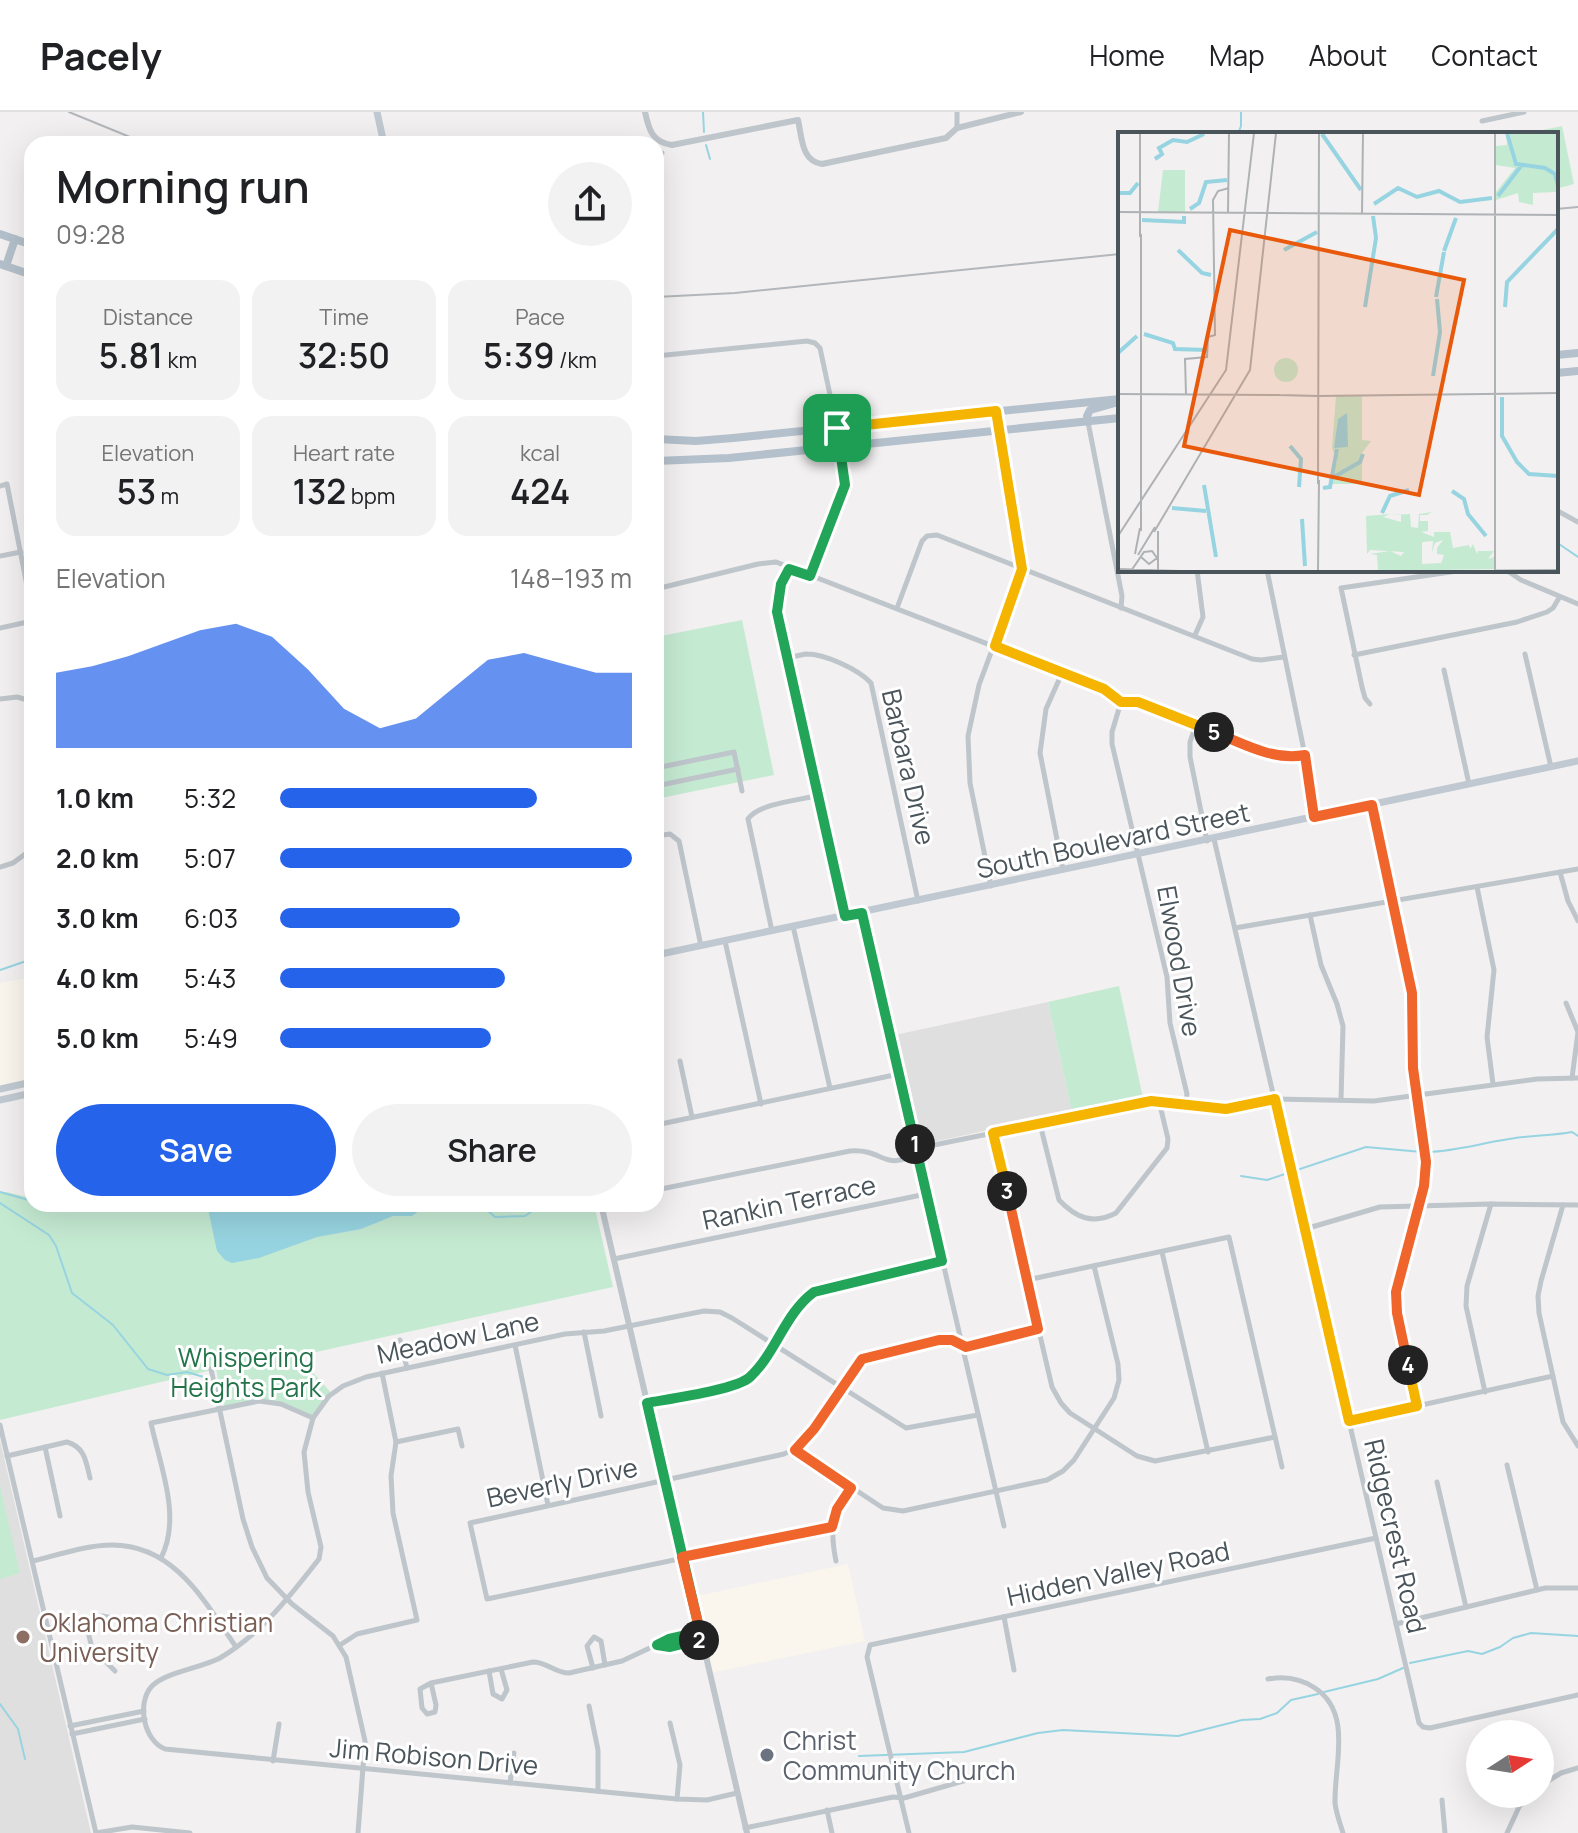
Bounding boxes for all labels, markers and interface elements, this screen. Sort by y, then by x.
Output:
text: Pacely [40,29,162,81]
text: Home [1089,36,1165,74]
text: Map [1209,36,1265,74]
text: About [1309,36,1387,74]
text: Contact [1431,36,1538,74]
inset map [1118,132,1558,572]
text: Morning run [56,156,310,216]
button: share [548,162,632,246]
text: 09:28 [56,216,126,252]
text: Distance [103,302,193,332]
text: Time [319,302,369,332]
text: Pace [515,302,565,332]
text: 5.81 [99,332,163,378]
text: 32:50 [298,332,390,378]
text: 5:39 [483,332,555,378]
text: km [163,345,197,375]
text: /km [555,345,597,375]
pin [803,394,871,462]
icon: arrive [815,406,859,450]
text: Elevation [102,438,194,468]
text: Heart rate [293,438,395,468]
text: kcal [520,438,560,468]
text: 53 [117,468,156,514]
text: 132 [293,468,346,514]
text: 424 [510,468,570,514]
text: m [156,481,179,511]
text: bpm [346,481,395,511]
text: Elevation [56,560,166,596]
text: 148–193 m [510,560,632,596]
street label: Barbara Drive [874,686,944,848]
pin: 5 [1194,712,1234,752]
text: 5 [1208,717,1220,747]
text: 1.0 km [56,780,134,816]
text: 5:32 [184,780,236,816]
street label: South Boulevard Street [973,793,1253,887]
text: 2.0 km [56,840,139,876]
text: 5:07 [184,840,236,876]
street label: Elwood Drive [1149,883,1211,1039]
text: 3.0 km [56,900,139,936]
text: 6:03 [184,900,238,936]
text: 4.0 km [56,960,139,996]
text: 5:43 [184,960,237,996]
text: 5.0 km [56,1020,139,1056]
text: 5:49 [184,1020,238,1056]
button: Save [56,1104,336,1196]
button: Share [352,1104,632,1196]
pin: 1 [895,1124,935,1164]
text: 1 [910,1129,920,1159]
street label: Rankin Terrace [699,1166,879,1238]
pin: 3 [987,1171,1027,1211]
text: 3 [1001,1176,1013,1206]
street label: Meadow Lane [374,1302,542,1372]
park label: Whispering Heights Park [171,1339,323,1405]
pin: 4 [1388,1345,1428,1385]
text: 4 [1401,1350,1415,1380]
street label: Ridgecrest Road [1356,1435,1436,1637]
street label: Beverly Drive [483,1448,641,1516]
street label: Hidden Valley Road [1003,1532,1233,1614]
place label: Oklahoma Christian University [39,1604,273,1670]
pin: 2 [679,1620,719,1660]
text: 2 [692,1625,706,1655]
marker: Oklahoma Christian University [14,1628,32,1646]
north arrow [1466,1720,1554,1808]
map controls [1466,1720,1554,1808]
place label: Christ Community Church [783,1722,1015,1788]
street label: Jim Robison Drive [328,1729,540,1783]
marker: Christ Community Church [758,1746,776,1764]

